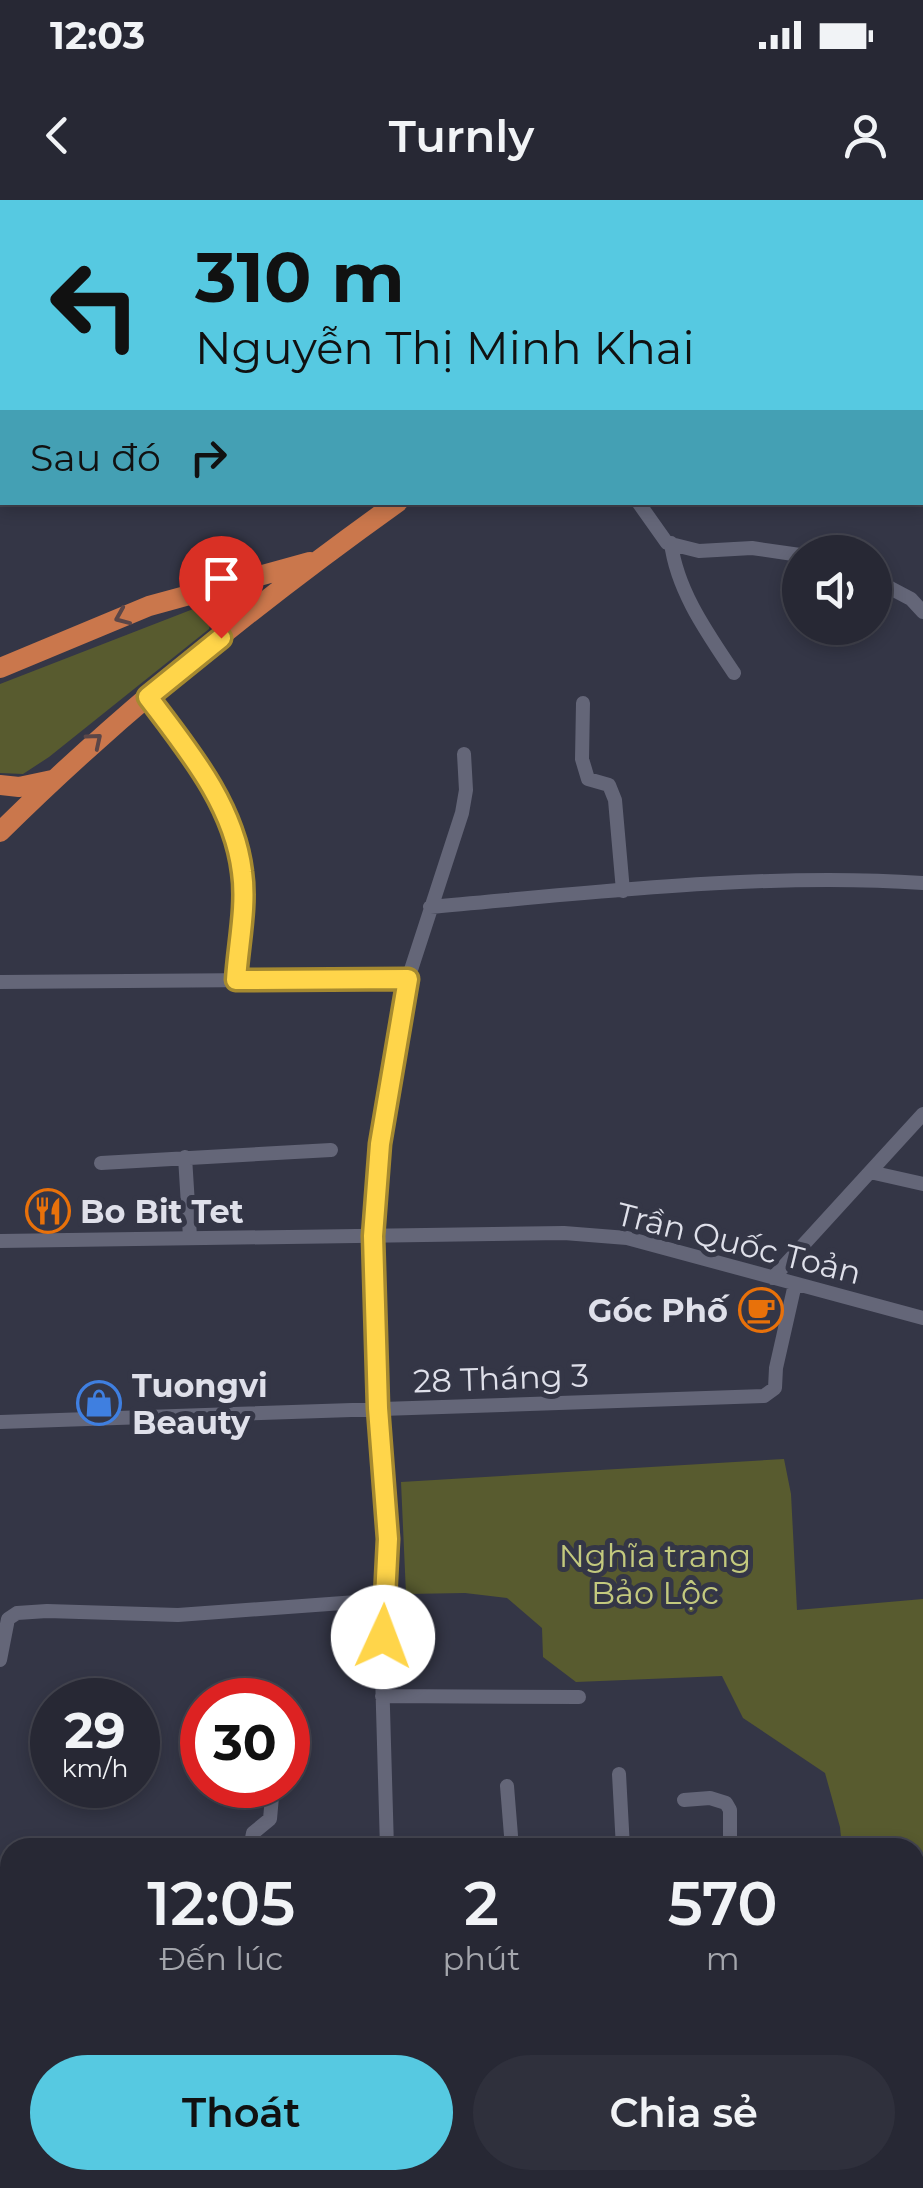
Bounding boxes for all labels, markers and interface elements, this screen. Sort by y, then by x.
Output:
text: 12:03 [50,12,145,59]
icon: back [30,108,85,163]
text: Turnly [389,108,534,163]
icon: person [838,108,893,163]
text: 310 m [195,234,405,320]
icon: left [30,240,160,370]
text: Nguyễn Thị Minh Khai [195,320,695,375]
icon: right [181,430,236,485]
text: Sau đó [30,434,161,481]
map controls [782,535,892,645]
button: sound [782,535,892,645]
pin [179,536,264,639]
icon: arrive [194,551,249,606]
one-way arrow [114,606,132,626]
one-way arrow [84,734,102,752]
restaurant icon: Bo Bit Tet [25,1188,71,1234]
place label: Bo Bit Tet [80,1192,244,1231]
street label: Trần Quốc Toản [613,1194,865,1292]
cafe icon: Góc Phố [738,1287,784,1333]
place label: Góc Phố [588,1291,730,1330]
street label: 28 Tháng 3 [412,1355,590,1401]
place label: Tuongvi Beauty [132,1366,268,1442]
shop icon: Tuongvi Beauty [76,1380,122,1426]
park label: Nghĩa trang Bảo Lộc [559,1536,751,1612]
position arrow [331,1585,435,1689]
speed limit sign: 30 [180,1678,310,1808]
text: 29 [64,1700,126,1761]
text: km/h [62,1753,128,1783]
text: 12:05 [147,1867,295,1940]
text: 2 [464,1867,499,1940]
text: 570 [668,1867,778,1940]
text: Đến lúc [159,1939,283,1978]
text: phút [443,1939,520,1978]
text: m [706,1939,740,1978]
button: Thoát [30,2055,453,2170]
button: Chia sẻ [473,2055,895,2170]

